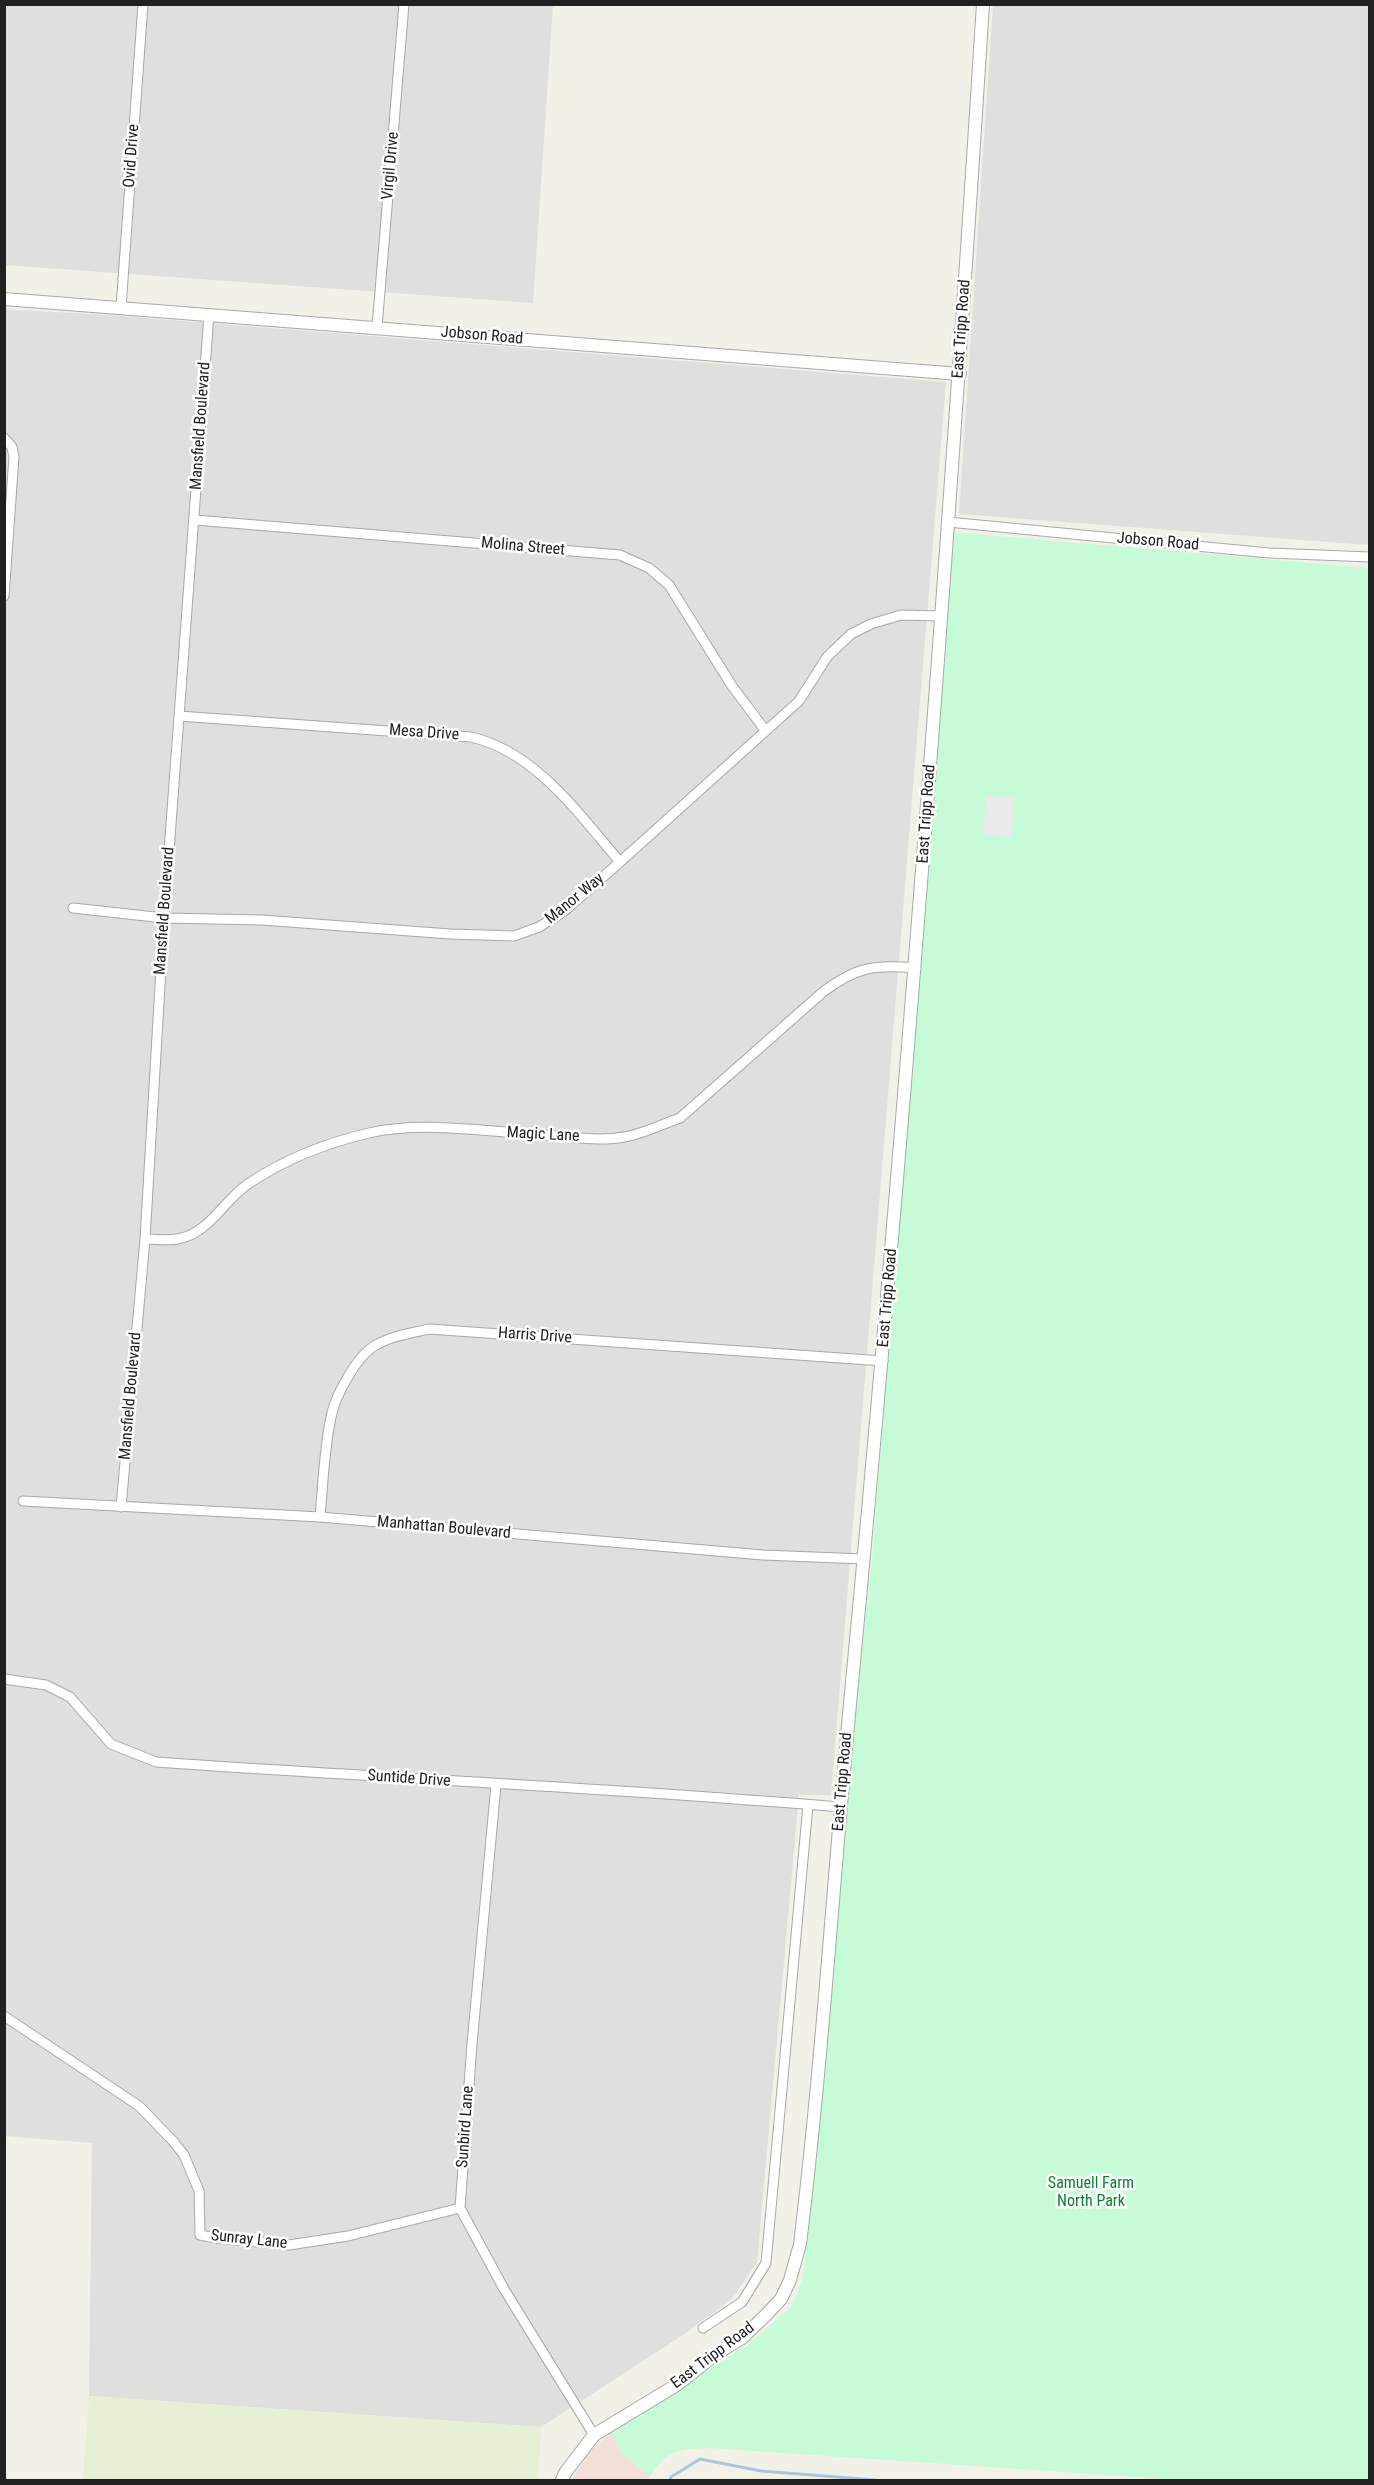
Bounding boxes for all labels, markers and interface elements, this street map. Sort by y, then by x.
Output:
street label: Ovid Drive [120,124,144,188]
street label: Virgil Drive [378,131,404,201]
street label: East Tripp Road [949,279,975,379]
street label: Jobson Road [440,323,524,349]
street label: Mansfield Boulevard [187,361,215,491]
street label: Jobson Road [1116,529,1200,555]
street label: Molina Street [480,534,566,560]
street label: Mesa Drive [388,721,460,745]
street label: East Tripp Road [914,764,940,864]
street label: Mansfield Boulevard [151,846,179,976]
street label: Manor Way [542,869,608,929]
street label: Magic Lane [506,1124,580,1146]
street label: East Tripp Road [874,1248,902,1348]
street label: Harris Drive [497,1324,573,1348]
street label: Mansfield Boulevard [116,1331,146,1461]
street label: Manhattan Boulevard [376,1513,512,1543]
street label: East Tripp Road [829,1732,857,1832]
street label: Suntide Drive [367,1767,451,1791]
street label: Sunbird Lane [454,2085,478,2169]
park label: Samuell Farm North Park [1048,2174,1134,2212]
street label: Sunray Lane [210,2226,288,2254]
street label: East Tripp Road [668,2318,758,2394]

